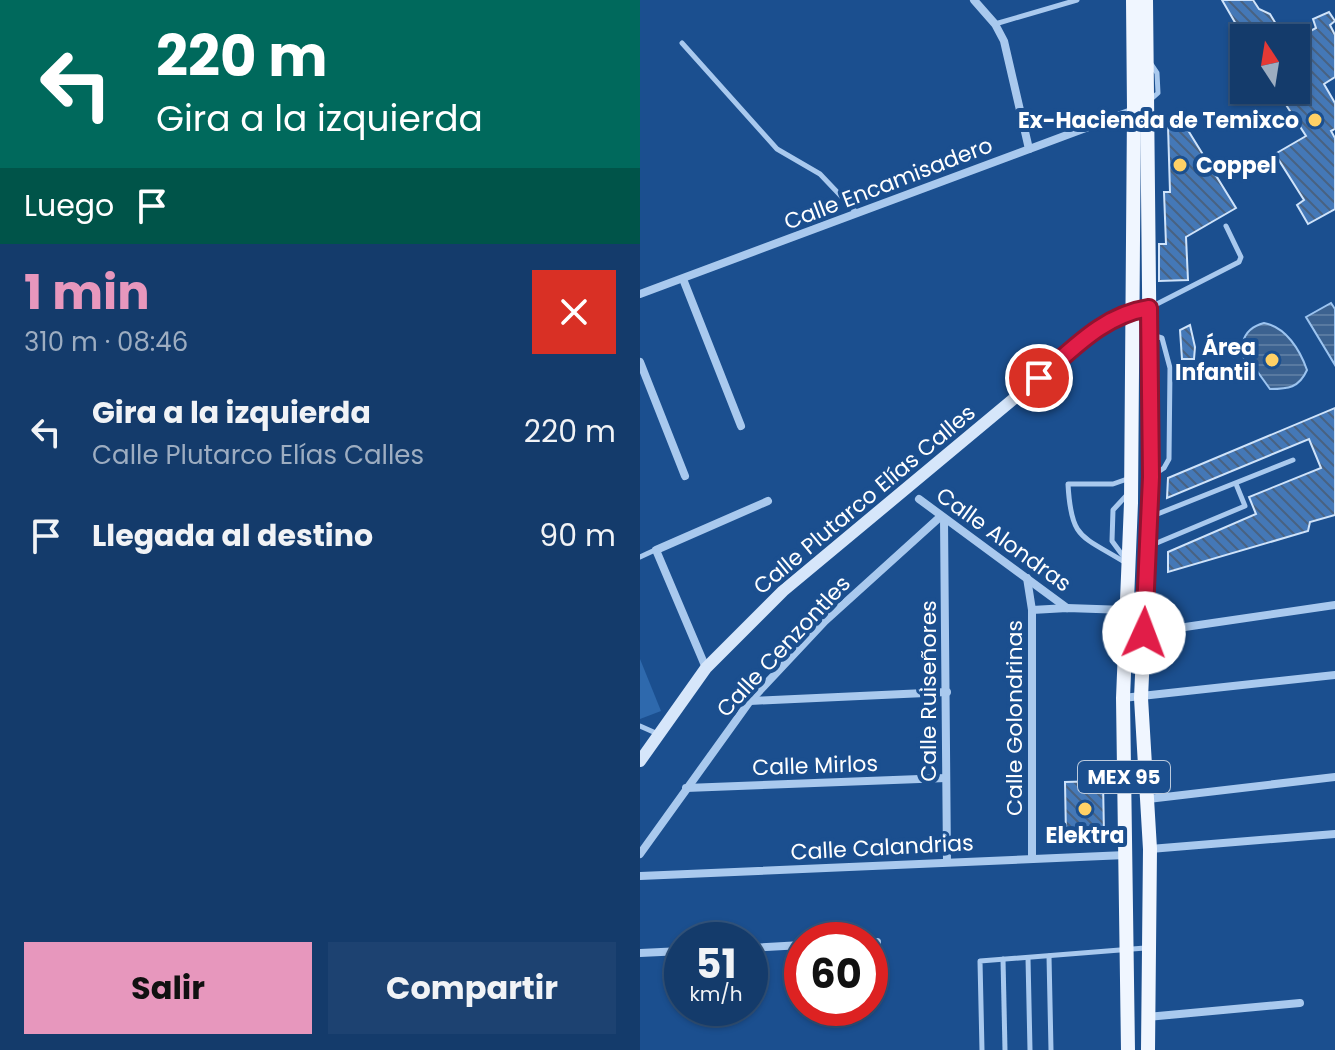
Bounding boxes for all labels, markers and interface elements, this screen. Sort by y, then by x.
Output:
text: 220 m [156,17,328,96]
north arrow [1230,24,1310,104]
map controls [1230,24,1310,104]
icon: left [24,32,128,136]
text: Gira a la izquierda [156,93,483,144]
place label: Ex-Hacienda de Temixco [1018,105,1299,136]
marker: Ex-Hacienda de Temixco [1306,111,1324,129]
street label: Calle Encamisadero [779,129,997,238]
place label: Coppel [1196,150,1277,181]
marker: Coppel [1171,156,1189,174]
text: Luego [24,184,114,227]
icon: arrive [130,184,174,228]
text: 1 min [24,259,150,326]
button: close [532,270,616,354]
text: 310 m · 08:46 [24,324,188,360]
place label: Área Infantil [1175,332,1256,388]
pin [1005,344,1073,412]
marker: Área Infantil [1263,351,1281,369]
icon: arrive [1017,356,1061,400]
text: Gira a la izquierda [92,391,371,434]
street label: Calle Plutarco Elías Calles [747,397,982,602]
icon: left [24,410,68,454]
text: 220 m [524,410,616,453]
text: Calle Plutarco Elías Calles [92,437,424,473]
street label: Calle Alondras [930,480,1078,599]
icon: arrive [24,514,68,558]
text: Llegada al destino [92,514,373,557]
text: 90 m [539,514,616,557]
street label: Calle Cenzontles [709,569,857,724]
position arrow [1102,591,1186,675]
street label: Calle Ruiseñores [913,600,944,782]
street label: Calle Golondrinas [999,620,1030,816]
street label: Calle Mirlos [752,748,878,783]
road number: MEX 95 [1078,761,1170,793]
marker: Elektra [1076,800,1094,818]
place label: Elektra [1046,820,1124,851]
street label: Calle Calandrias [790,827,974,868]
speed limit sign: 60 [784,922,888,1026]
text: 51 [695,936,737,992]
button: Salir [24,942,312,1034]
button: Compartir [328,942,616,1034]
text: km/h [689,980,743,1008]

